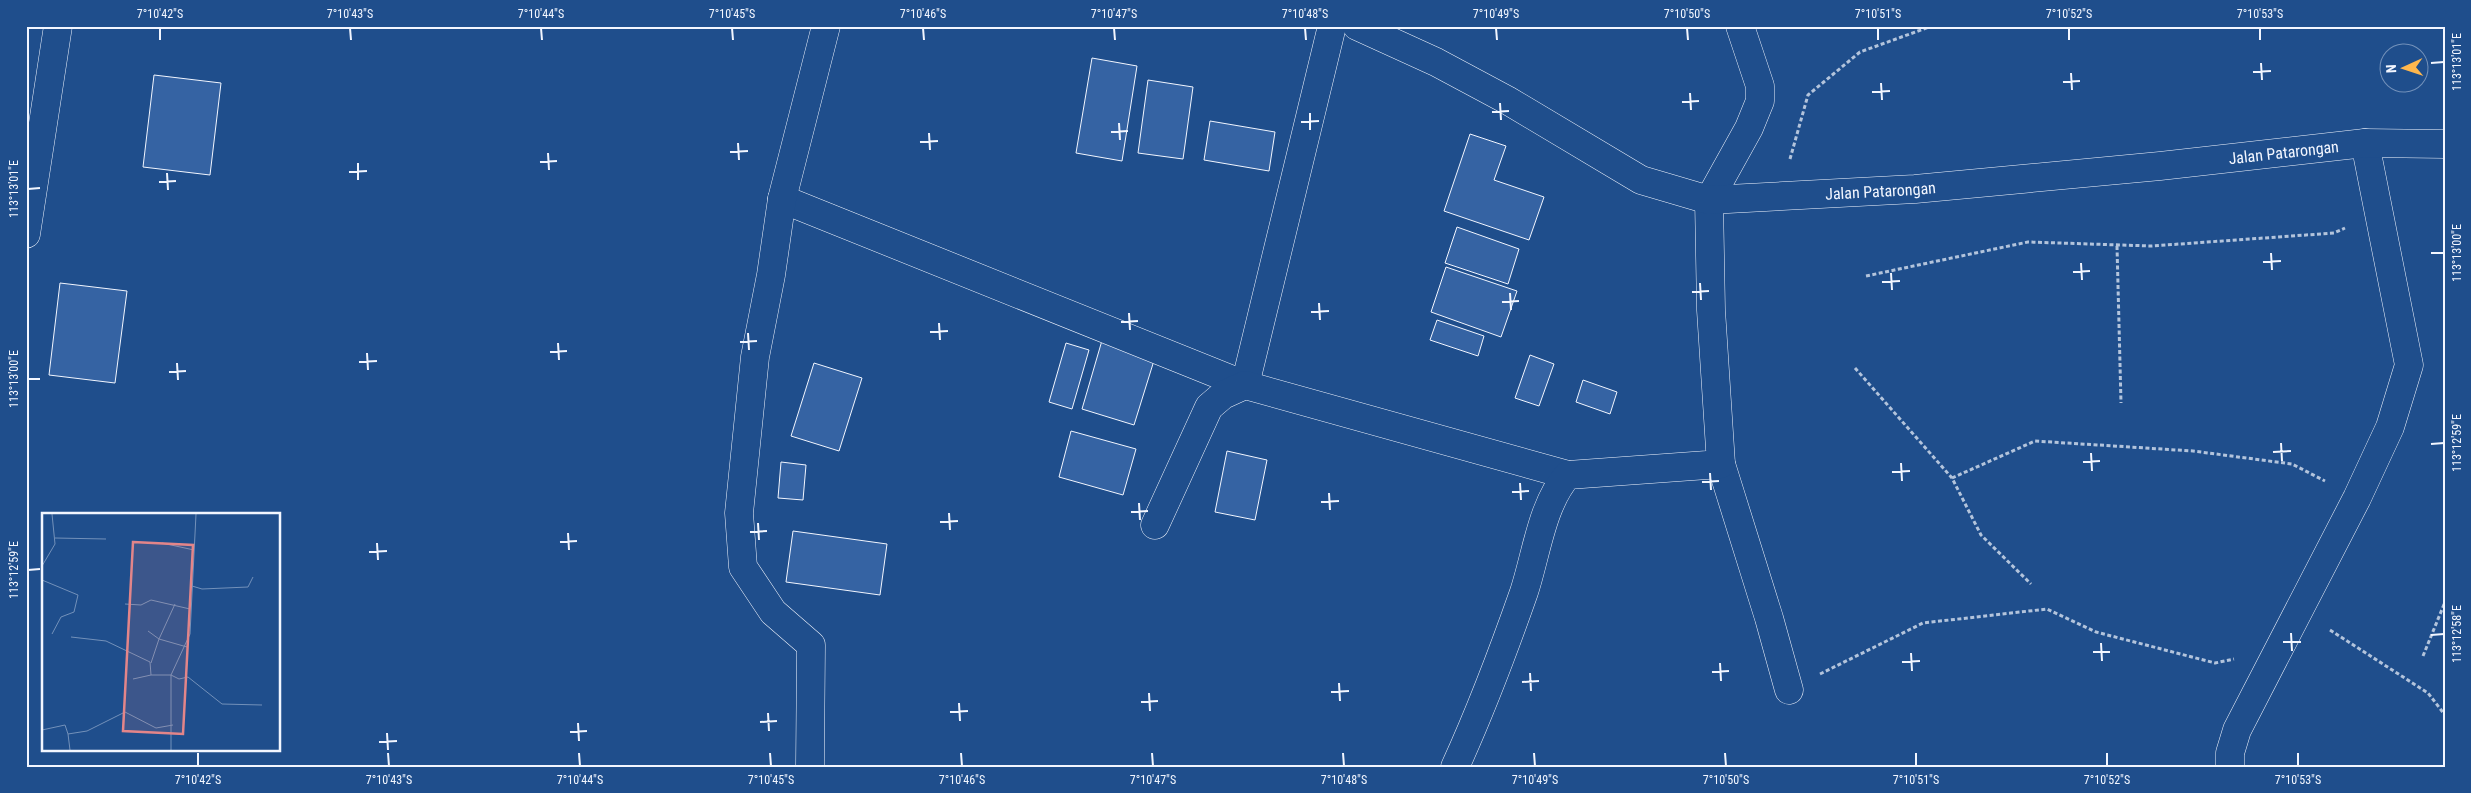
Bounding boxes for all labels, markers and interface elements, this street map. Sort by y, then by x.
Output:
text: 7°10'42"S [137,7,183,21]
text: 7°10'43"S [327,7,373,21]
text: 7°10'44"S [518,7,564,21]
text: 7°10'45"S [709,7,755,21]
text: 7°10'46"S [900,7,946,21]
text: 7°10'47"S [1091,7,1137,21]
text: 7°10'48"S [1282,7,1328,21]
text: 7°10'49"S [1473,7,1519,21]
text: 7°10'50"S [1664,7,1710,21]
text: 7°10'51"S [1855,7,1901,21]
text: 7°10'52"S [2046,7,2092,21]
text: 7°10'53"S [2237,7,2283,21]
text: 113°13'01"E [2450,33,2464,91]
north arrow [2378,42,2428,92]
text: N [2383,64,2399,73]
street label: Jalan Patarongan [2227,137,2340,168]
text: 113°13'01"E [7,160,21,218]
street label: Jalan Patarongan [1825,178,1937,203]
text: 113°13'00"E [2450,224,2464,282]
text: 113°13'00"E [7,350,21,408]
text: 113°12'59"E [2450,414,2464,472]
inset map [42,513,280,750]
text: 113°12'59"E [7,541,21,599]
text: 113°12'58"E [2450,605,2464,663]
text: 7°10'42"S [175,773,221,787]
text: 7°10'43"S [366,773,412,787]
text: 7°10'44"S [557,773,603,787]
text: 7°10'45"S [748,773,794,787]
text: 7°10'46"S [939,773,985,787]
text: 7°10'47"S [1130,773,1176,787]
text: 7°10'48"S [1321,773,1367,787]
text: 7°10'49"S [1512,773,1558,787]
text: 7°10'50"S [1703,773,1749,787]
text: 7°10'51"S [1893,773,1939,787]
text: 7°10'52"S [2084,773,2130,787]
text: 7°10'53"S [2275,773,2321,787]

